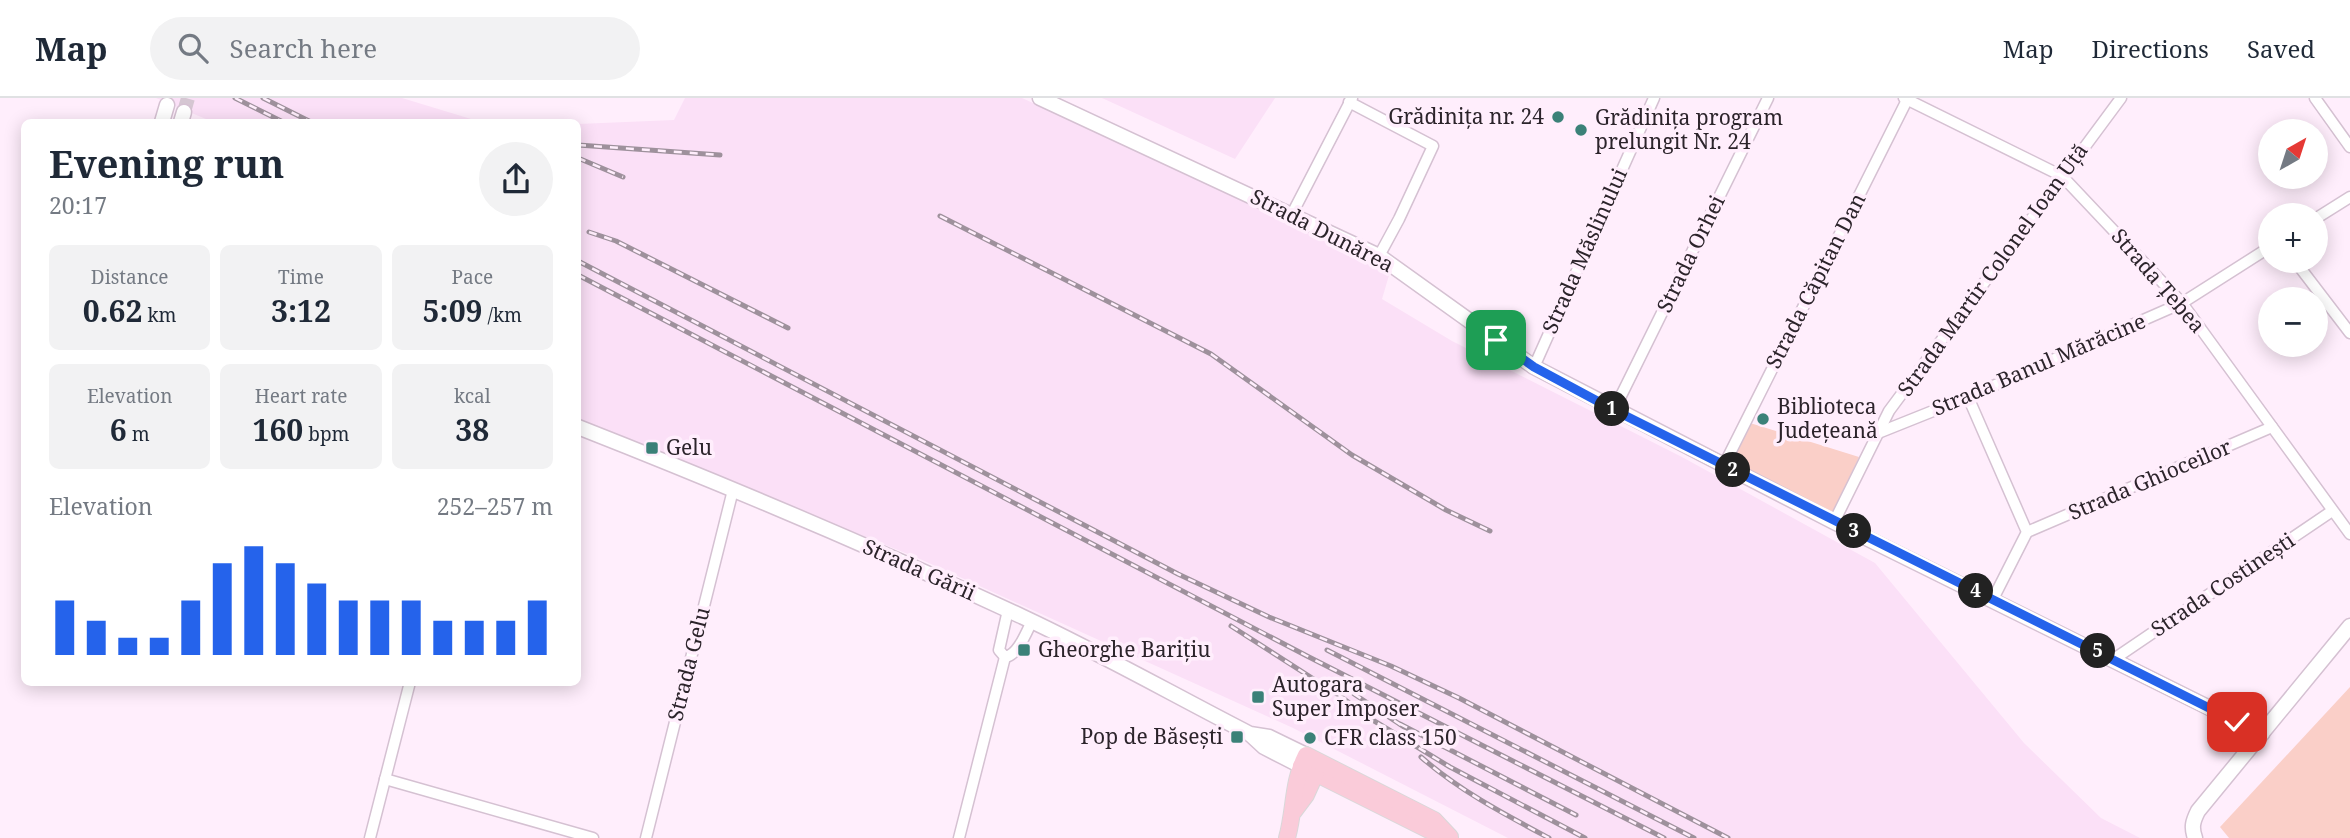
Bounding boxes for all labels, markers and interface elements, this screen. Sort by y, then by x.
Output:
search box [150,17,640,80]
text: Map [35,26,108,71]
icon: search [174,29,212,67]
text: Search here [230,30,377,66]
text: Map [2003,32,2054,65]
text: Directions [2092,32,2209,65]
text: Saved [2247,32,2315,65]
place label: Grădinița nr. 24 [1388,102,1544,130]
place label: Grădinița program prelungit Nr. 24 [1595,103,1783,155]
marker: Grădinița nr. 24 [1550,109,1566,125]
north arrow [2258,119,2328,189]
map controls [2258,119,2328,357]
marker: Grădinița program prelungit Nr. 24 [1573,122,1589,138]
text: Evening run [49,137,284,189]
street label: Strada Martir Colonel Ioan Uță [1891,137,2094,402]
button: share [479,142,553,216]
street label: Strada Măslinului [1535,163,1633,338]
street label: Strada Dunărea [1246,182,1399,278]
street label: Strada Căpitan Dan [1759,188,1872,373]
text: 20:17 [49,189,107,221]
street label: Strada Orhei [1650,190,1731,317]
button: + [2258,203,2328,273]
street label: Strada Țebea [2106,222,2212,338]
text: Distance [91,264,168,290]
text: Time [278,264,324,290]
text: Pace [451,264,493,290]
button: − [2258,287,2328,357]
text: 0.62 [83,290,142,331]
text: 3:12 [271,290,331,331]
text: 5:09 [423,290,483,331]
text: km [142,302,177,328]
text: /km [483,302,522,328]
street label: Strada Banul Mărăcine [1928,306,2150,422]
pin [1466,310,1526,370]
icon: arrive [1477,321,1515,359]
text: Elevation [87,383,172,409]
text: Heart rate [255,383,347,409]
text: kcal [454,383,491,409]
pin: 1 [1594,392,1630,426]
place label: Biblioteca Județeană [1776,392,1878,444]
text: 1 [1606,395,1617,421]
text: 6 [110,409,127,450]
text: 160 [252,409,303,450]
text: 38 [455,409,489,450]
marker: Biblioteca Județeană [1755,411,1771,427]
text: m [127,421,150,447]
text: bpm [303,421,350,447]
street label: Strada Ghioceilor [2064,432,2235,526]
place label: Gelu [666,433,712,461]
marker: Gelu [644,440,660,456]
pin: 2 [1716,452,1750,488]
text: 2 [1727,456,1738,482]
text: Elevation [49,490,153,522]
text: 252–257 m [437,490,553,522]
pin: 3 [1836,514,1871,548]
text: 3 [1848,517,1859,543]
street label: Strada Costinești [2145,526,2300,643]
street label: Strada Gării [859,532,980,606]
pin: 4 [1958,574,1994,608]
text: 4 [1970,577,1981,603]
street label: Strada Gelu [660,604,716,724]
pin: 5 [2080,634,2116,668]
place label: Gheorghe Barițiu [1038,635,1211,663]
text: 5 [2092,637,2103,663]
marker: Gheorghe Barițiu [1016,642,1032,658]
place label: Autogara Super Imposer [1272,670,1420,722]
marker: Autogara Super Imposer [1250,689,1266,705]
pin [2207,692,2267,752]
icon: check [2218,703,2256,741]
place label: Pop de Băsești [1080,722,1223,750]
place label: CFR class 150 [1324,723,1457,751]
marker: Pop de Băsești [1229,729,1245,745]
marker: CFR class 150 [1302,730,1318,746]

